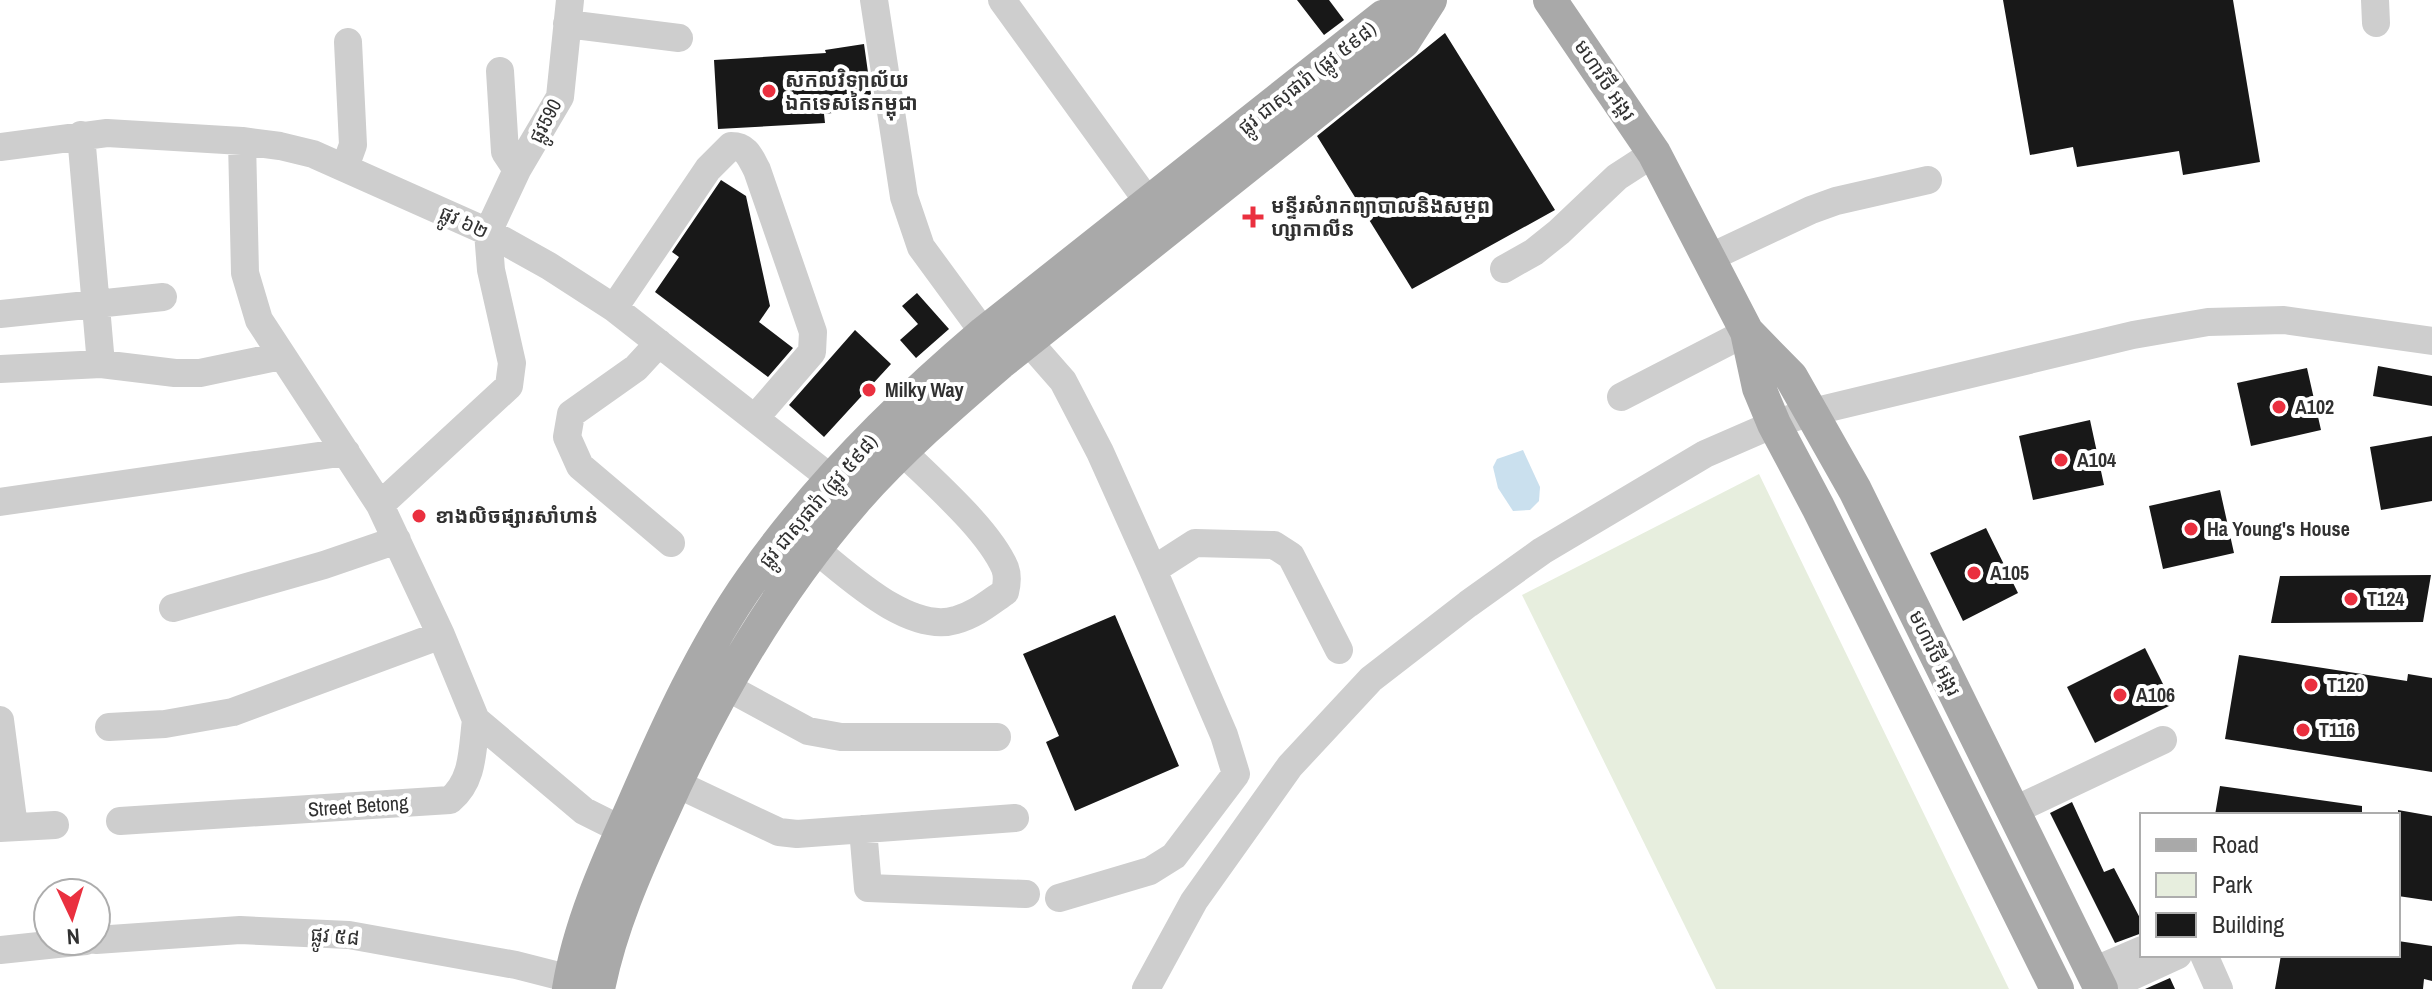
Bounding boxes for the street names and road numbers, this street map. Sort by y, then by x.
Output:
street label: ផ្លូវ ជាសុផារ៉ា (ផ្លូវ ៥៩៨) [1232,15,1385,145]
street label: មហាវិថី អង្គរ [1569,34,1642,126]
street label: ផ្លូវ590 [522,94,573,150]
street label: ផ្លូវ ៦២ [433,198,493,250]
street label: ផ្លូវ ជាសុផារ៉ា (ផ្លូវ ៥៩៨) [752,428,888,577]
street label: មហាវិថី អង្គរ [1903,606,1968,700]
street label: Street Betong [307,789,409,822]
street label: ផ្លូវ ៥៨ [309,920,361,957]

